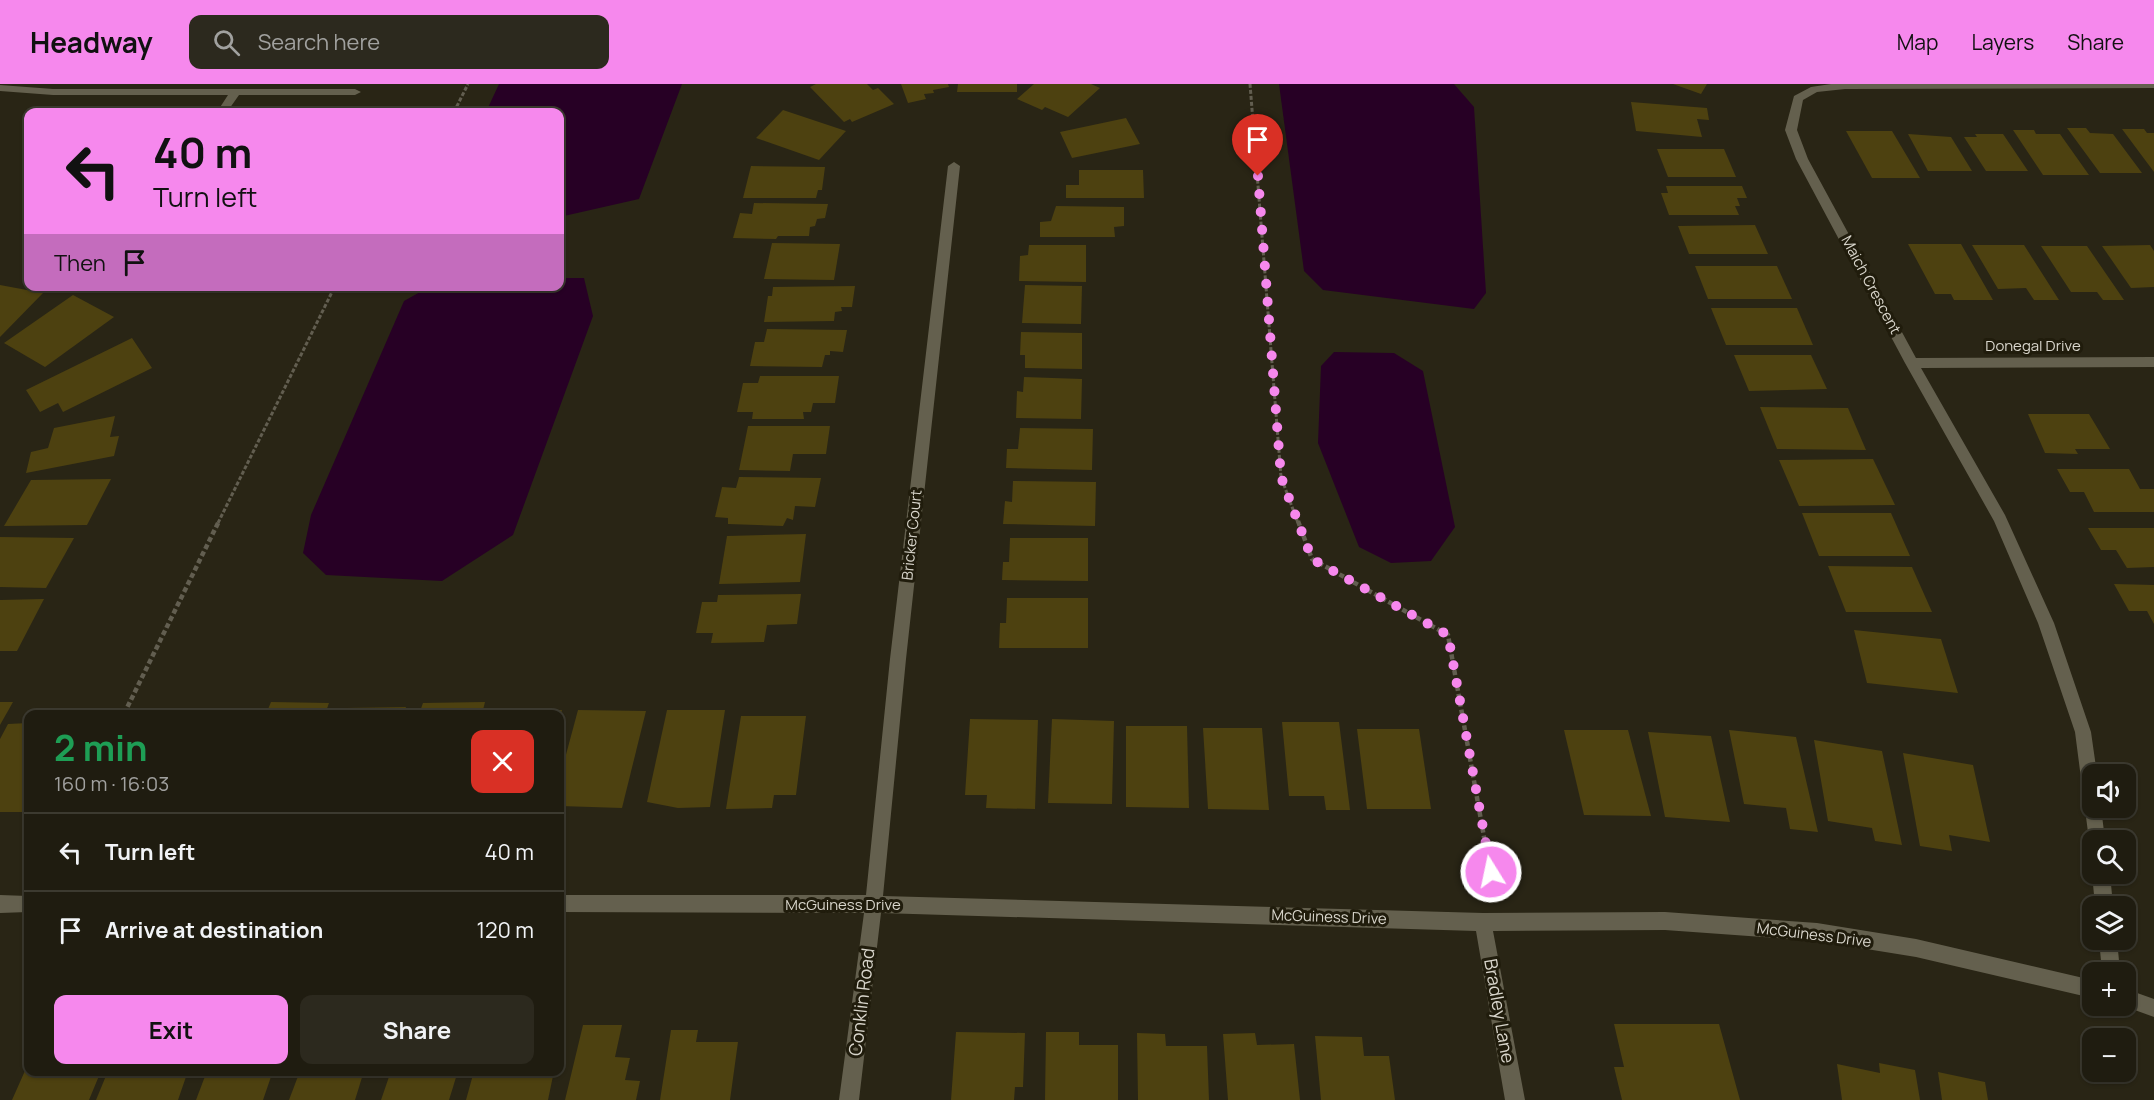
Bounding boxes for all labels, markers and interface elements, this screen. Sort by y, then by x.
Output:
search box [189,15,609,69]
text: Headway [30,23,153,61]
icon: search [210,26,243,59]
text: Search here [258,27,380,57]
text: Map [1897,28,1938,56]
text: Layers [1971,28,2034,56]
text: Share [2067,28,2124,56]
pin [1232,114,1283,176]
text: 40 m [153,123,252,181]
icon: arrive [1241,123,1274,156]
icon: left [54,132,132,210]
text: Turn left [153,178,257,215]
street label: Maich Crescent [1837,232,1906,338]
icon: arrive [118,246,151,279]
text: Then [54,248,106,278]
street label: Donegal Drive [1985,335,2081,356]
street label: Bricker Court [896,489,927,581]
text: 2 min [54,723,148,772]
button: close [471,730,534,793]
map controls [2082,764,2136,1082]
button: sound [2082,764,2136,818]
text: 160 m · 16:03 [54,770,169,797]
button: search [2082,830,2136,884]
icon: left [54,836,87,869]
text: Turn left [105,837,195,867]
text: 40 m [485,837,534,867]
position arrow [1459,840,1523,904]
street label: McGuiness Drive [785,894,901,915]
button: layers [2082,896,2136,950]
street label: McGuiness Drive [1271,904,1387,929]
icon: arrive [54,914,87,947]
text: Arrive at destination [105,915,323,945]
text: 120 m [476,915,534,945]
street label: McGuiness Drive [1756,917,1873,952]
street label: Conklin Road [842,947,880,1057]
street label: Bradley Lane [1479,957,1521,1065]
button: + [2082,962,2136,1016]
button: Exit [54,995,288,1064]
button: Share [300,995,534,1064]
button: − [2082,1028,2136,1082]

